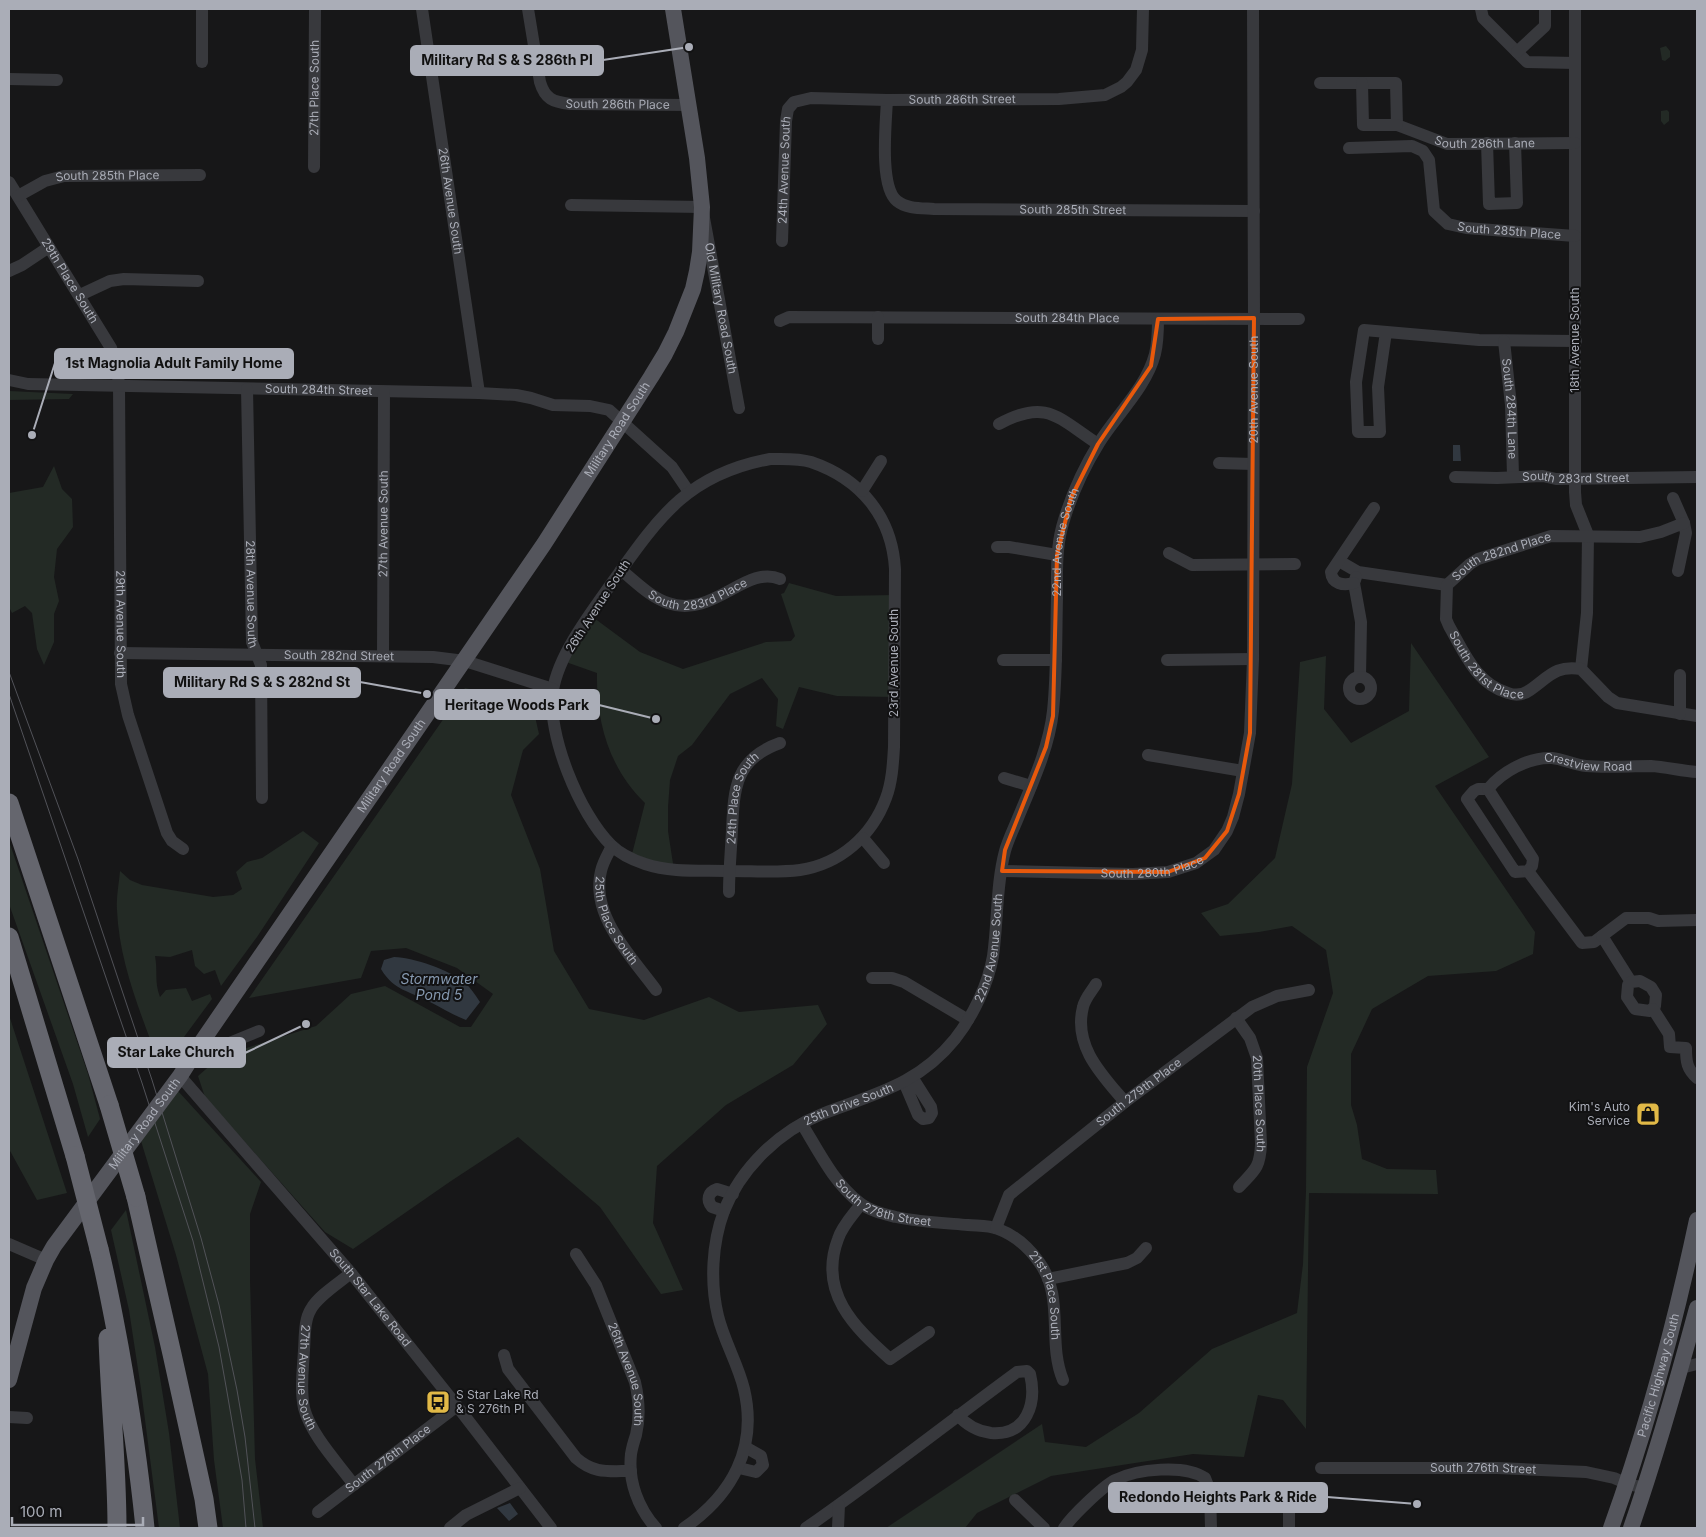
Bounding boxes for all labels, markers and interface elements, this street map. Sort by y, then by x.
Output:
street label: 27th Place South [306,40,322,136]
callout: Military Rd S & S 286th Pl [411,46,603,75]
text: Military Rd S & S 286th Pl [421,51,593,68]
street label: South 286th Street [909,91,1016,107]
street label: South 286th Place [565,96,670,112]
street label: 24th Avenue South [775,115,794,224]
street label: South 286th Lane [1432,132,1535,151]
street label: 26th Avenue South [436,146,466,255]
street label: South 285th Place [54,167,160,185]
street label: South 285th Street [1019,202,1126,217]
street label: South 285th Place [1456,218,1562,242]
street label: 29th Place South [38,235,102,326]
street label: Old Military Road South [702,241,741,375]
street label: 18th Avenue South [1567,287,1582,393]
street label: South 284th Place [1015,310,1119,325]
street label: 20th Avenue South [1246,336,1261,444]
callout: 1st Magnolia Adult Family Home [55,349,293,378]
text: 1st Magnolia Adult Family Home [65,354,283,371]
street label: South 284th Lane [1499,358,1521,459]
street label: Military Road South [581,379,653,480]
street label: South 284th Street [265,381,372,398]
street label: South 283rd Street [1522,468,1630,486]
street label: 27th Avenue South [375,470,391,578]
street label: 22nd Avenue South [1049,485,1082,597]
street label: South 282nd Place [1448,528,1553,584]
street label: 28th Avenue South [243,540,262,650]
street label: 26th Avenue South [562,556,633,655]
street label: 29th Avenue South [113,570,129,678]
street label: South 283rd Place [645,575,749,613]
street label: 23rd Avenue South [886,609,901,717]
street label: South 281st Place [1446,628,1525,702]
street label: South 282nd Street [284,647,394,664]
callout: Military Rd S & S 282nd St [164,668,360,697]
text: Military Rd S & S 282nd St [174,673,350,690]
callout: Heritage Woods Park [435,690,599,719]
text: Heritage Woods Park [445,696,590,713]
street label: Military Road South [354,716,429,815]
street label: 24th Place South [723,749,762,845]
street label: Crestview Road [1544,750,1632,774]
street label: South 280th Place [1101,852,1206,881]
street label: 25th Place South [592,875,642,968]
street label: 22nd Avenue South [971,893,1005,1005]
water label: Stormwater Pond 5 [400,970,478,1003]
callout: Star Lake Church [108,1038,245,1067]
text: Star Lake Church [117,1043,235,1060]
street label: South 279th Place [1093,1054,1184,1129]
street label: 20th Place South [1250,1054,1269,1153]
street label: Military Road South [105,1075,183,1172]
street label: 25th Drive South [801,1080,896,1128]
place label: Kim's Auto Service [1569,1099,1630,1128]
shop icon: Kim's Auto Service [1635,1101,1661,1127]
street label: South 278th Street [832,1175,932,1229]
street label: South Star Lake Road [326,1245,415,1349]
street label: 21st Place South [1026,1247,1063,1340]
street label: Pacific Highway South [1634,1312,1682,1439]
street label: 26th Avenue South [605,1320,647,1427]
street label: 27th Avenue South [295,1324,320,1433]
place label: S Star Lake Rd & S 276th Pl [456,1387,539,1416]
bus stop icon: S Star Lake Rd & S 276th Pl [425,1389,451,1415]
street label: South 276th Place [342,1421,433,1496]
street label: South 276th Street [1430,1460,1536,1477]
callout: Redondo Heights Park & Ride [1109,1483,1327,1512]
text: Redondo Heights Park & Ride [1119,1488,1317,1505]
scale bar [12,1494,144,1526]
text: 100 m [20,1502,62,1521]

